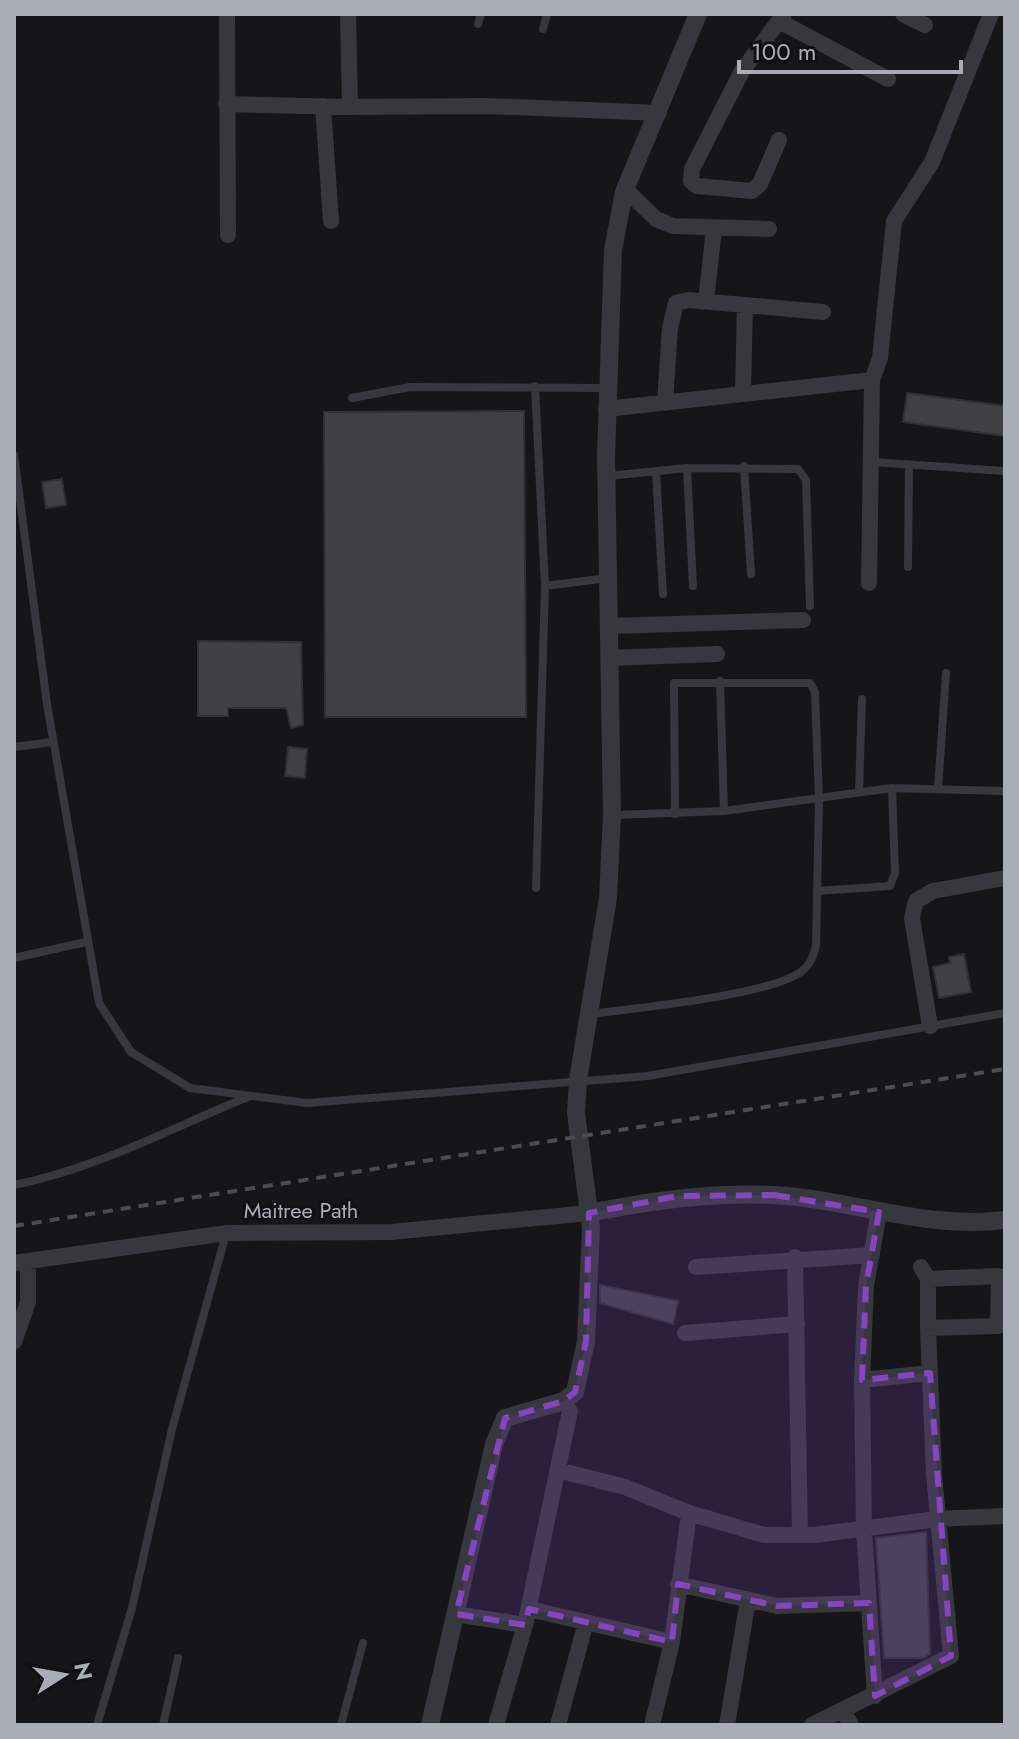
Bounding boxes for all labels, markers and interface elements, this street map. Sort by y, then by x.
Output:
scale bar [739,24,961,74]
text: 100 m [751,34,817,69]
street label: Maitree Path [244,1194,358,1226]
north arrow [24,1635,104,1715]
text: N [66,1660,101,1683]

